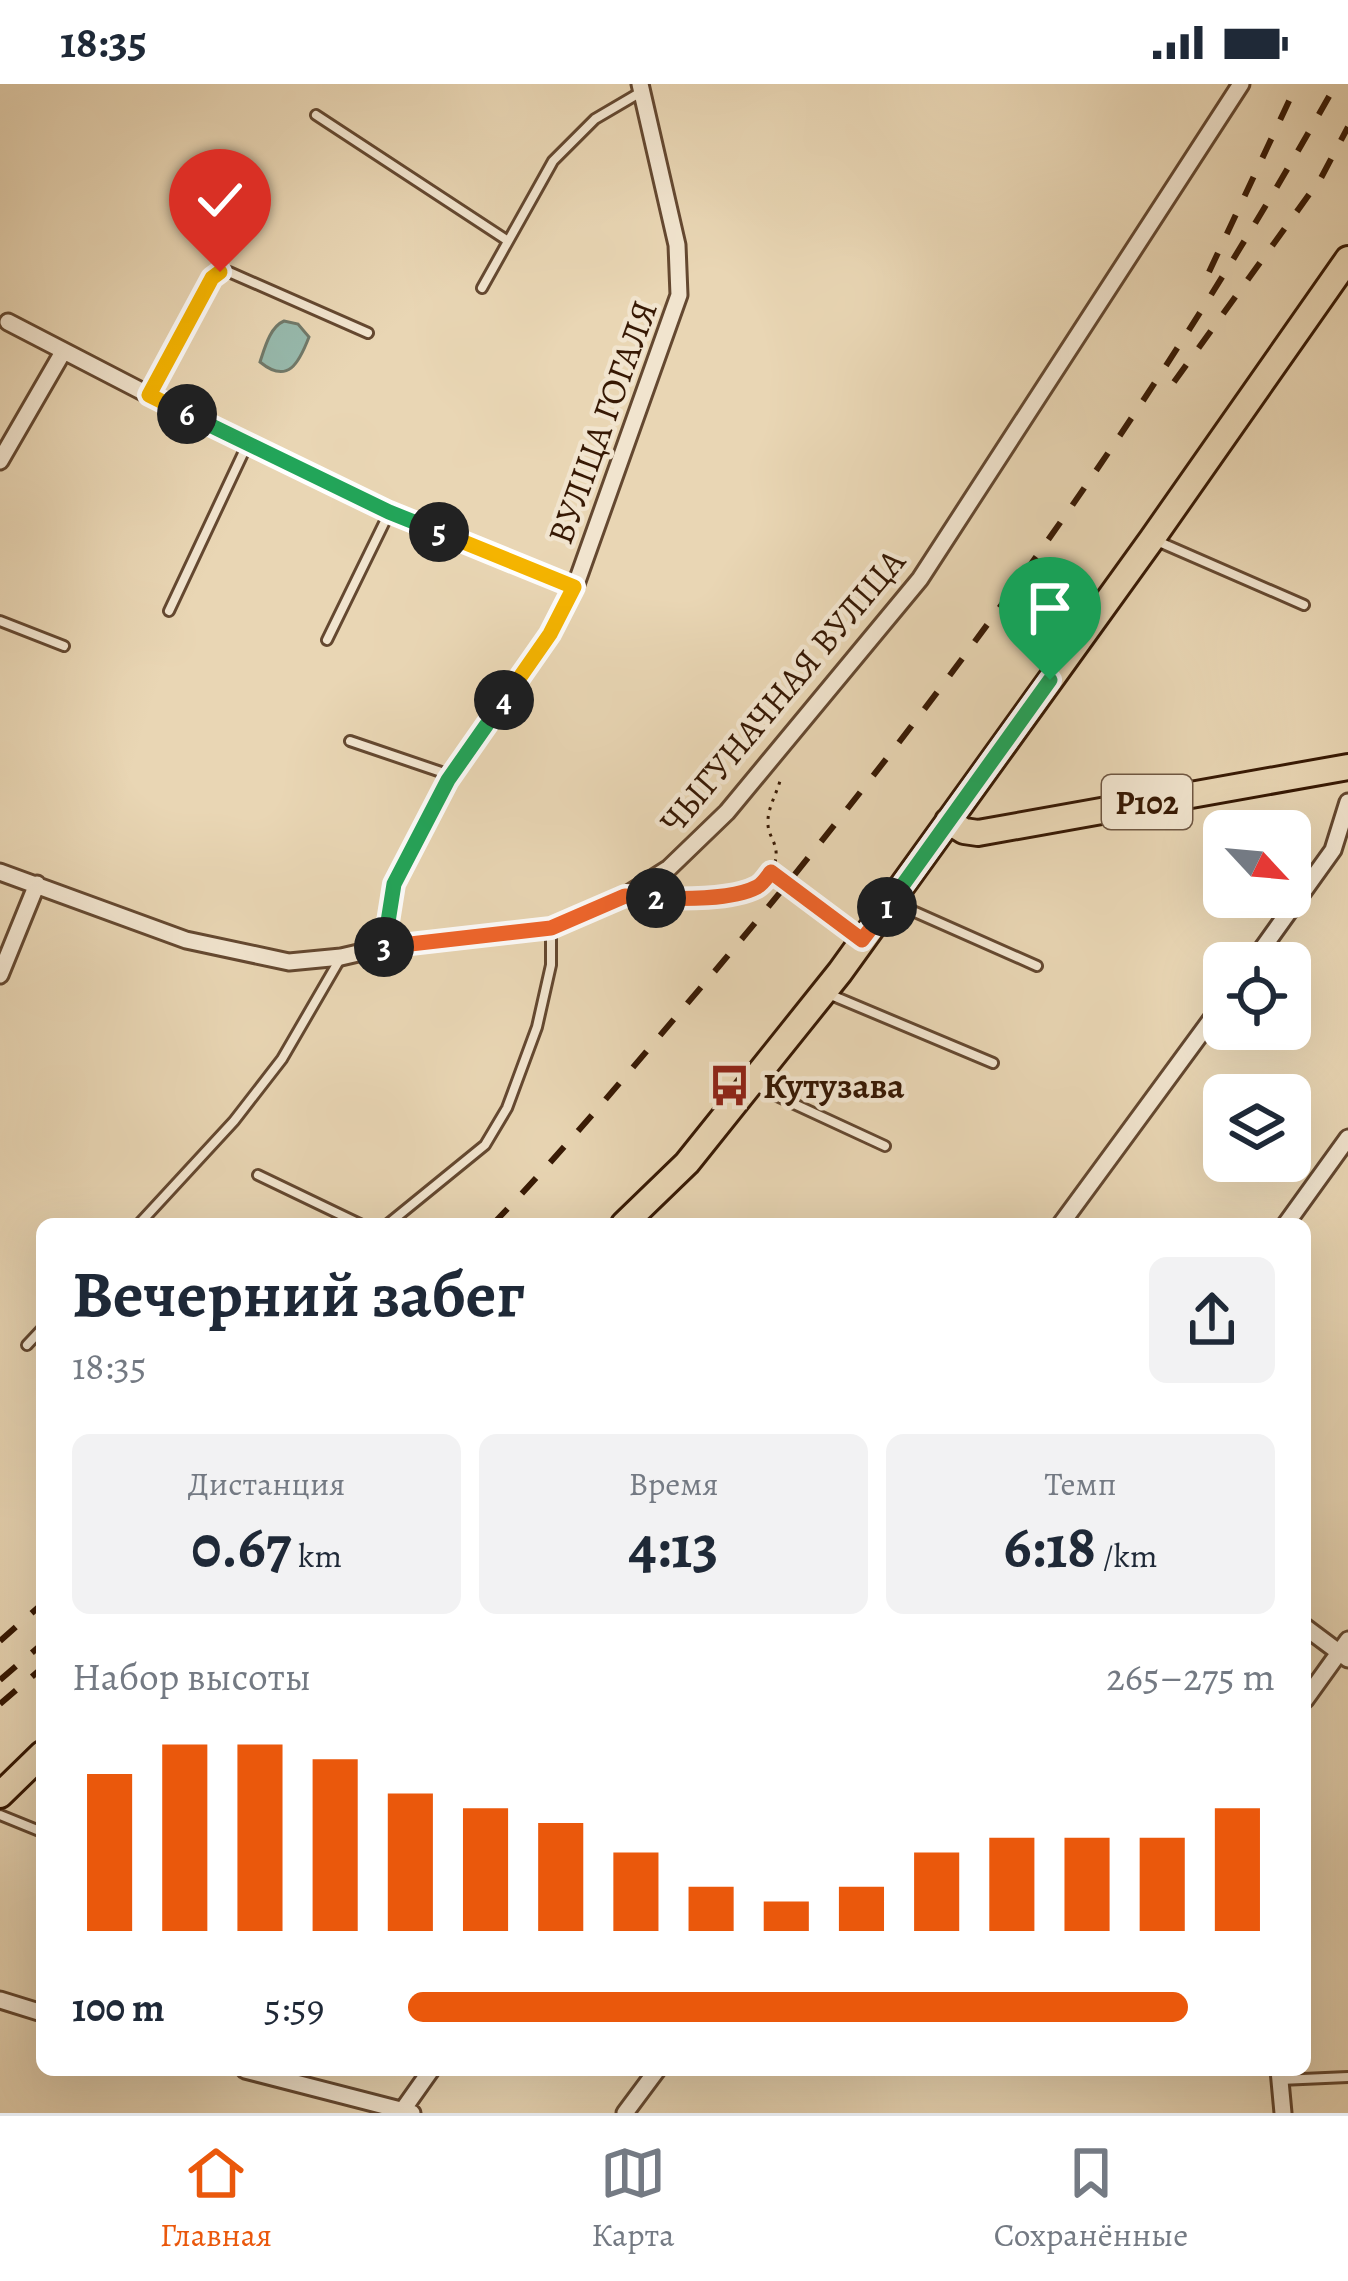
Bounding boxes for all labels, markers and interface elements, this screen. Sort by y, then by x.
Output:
text: 18:35 [60,11,147,73]
pin [169,149,271,272]
icon: check [187,167,253,233]
street label: ВУЛІЦА ГОГАЛЯ [535,294,669,550]
pin: 6 [157,384,217,444]
text: 6 [179,391,195,436]
pin: 5 [409,502,469,562]
text: 5 [432,509,446,554]
street label: ЧЫГУНАЧНАЯ ВУЛІЦА [648,537,917,844]
pin [999,557,1101,680]
icon: arrive [1017,575,1083,641]
pin: 4 [474,670,534,730]
text: 4 [496,677,512,722]
road number: Р102 [1102,775,1192,829]
north arrow [1203,810,1311,918]
map controls [1203,810,1311,1182]
pin: 2 [626,868,686,928]
text: 2 [648,875,664,920]
pin: 1 [857,877,917,937]
text: 1 [881,884,893,929]
pin: 3 [354,917,414,977]
text: 3 [377,924,391,969]
button: locate [1203,942,1311,1050]
place label: Кутузава [763,1061,905,1110]
bus stop icon: Кутузава [706,1062,752,1108]
button: layers [1203,1074,1311,1182]
text: Вечерний забег [72,1249,525,1339]
button: share [1149,1257,1275,1383]
text: 18:35 [72,1339,147,1392]
text: Дистанция [188,1461,345,1506]
text: Время [629,1461,718,1506]
text: Темп [1045,1461,1116,1506]
text: 0.67 [191,1506,291,1588]
text: 4:13 [629,1506,718,1588]
text: 6:18 [1004,1506,1096,1588]
text: km [291,1533,342,1578]
text: /km [1096,1533,1157,1578]
text: Набор высоты [72,1650,311,1703]
text: 265–275 m [1106,1650,1275,1703]
text: 100 m [72,1981,165,2034]
text: 5:59 [264,1981,325,2034]
tab: Главная [160,2140,272,2257]
tab: Карта [591,2140,674,2257]
tab: Сохранённые [994,2140,1188,2257]

